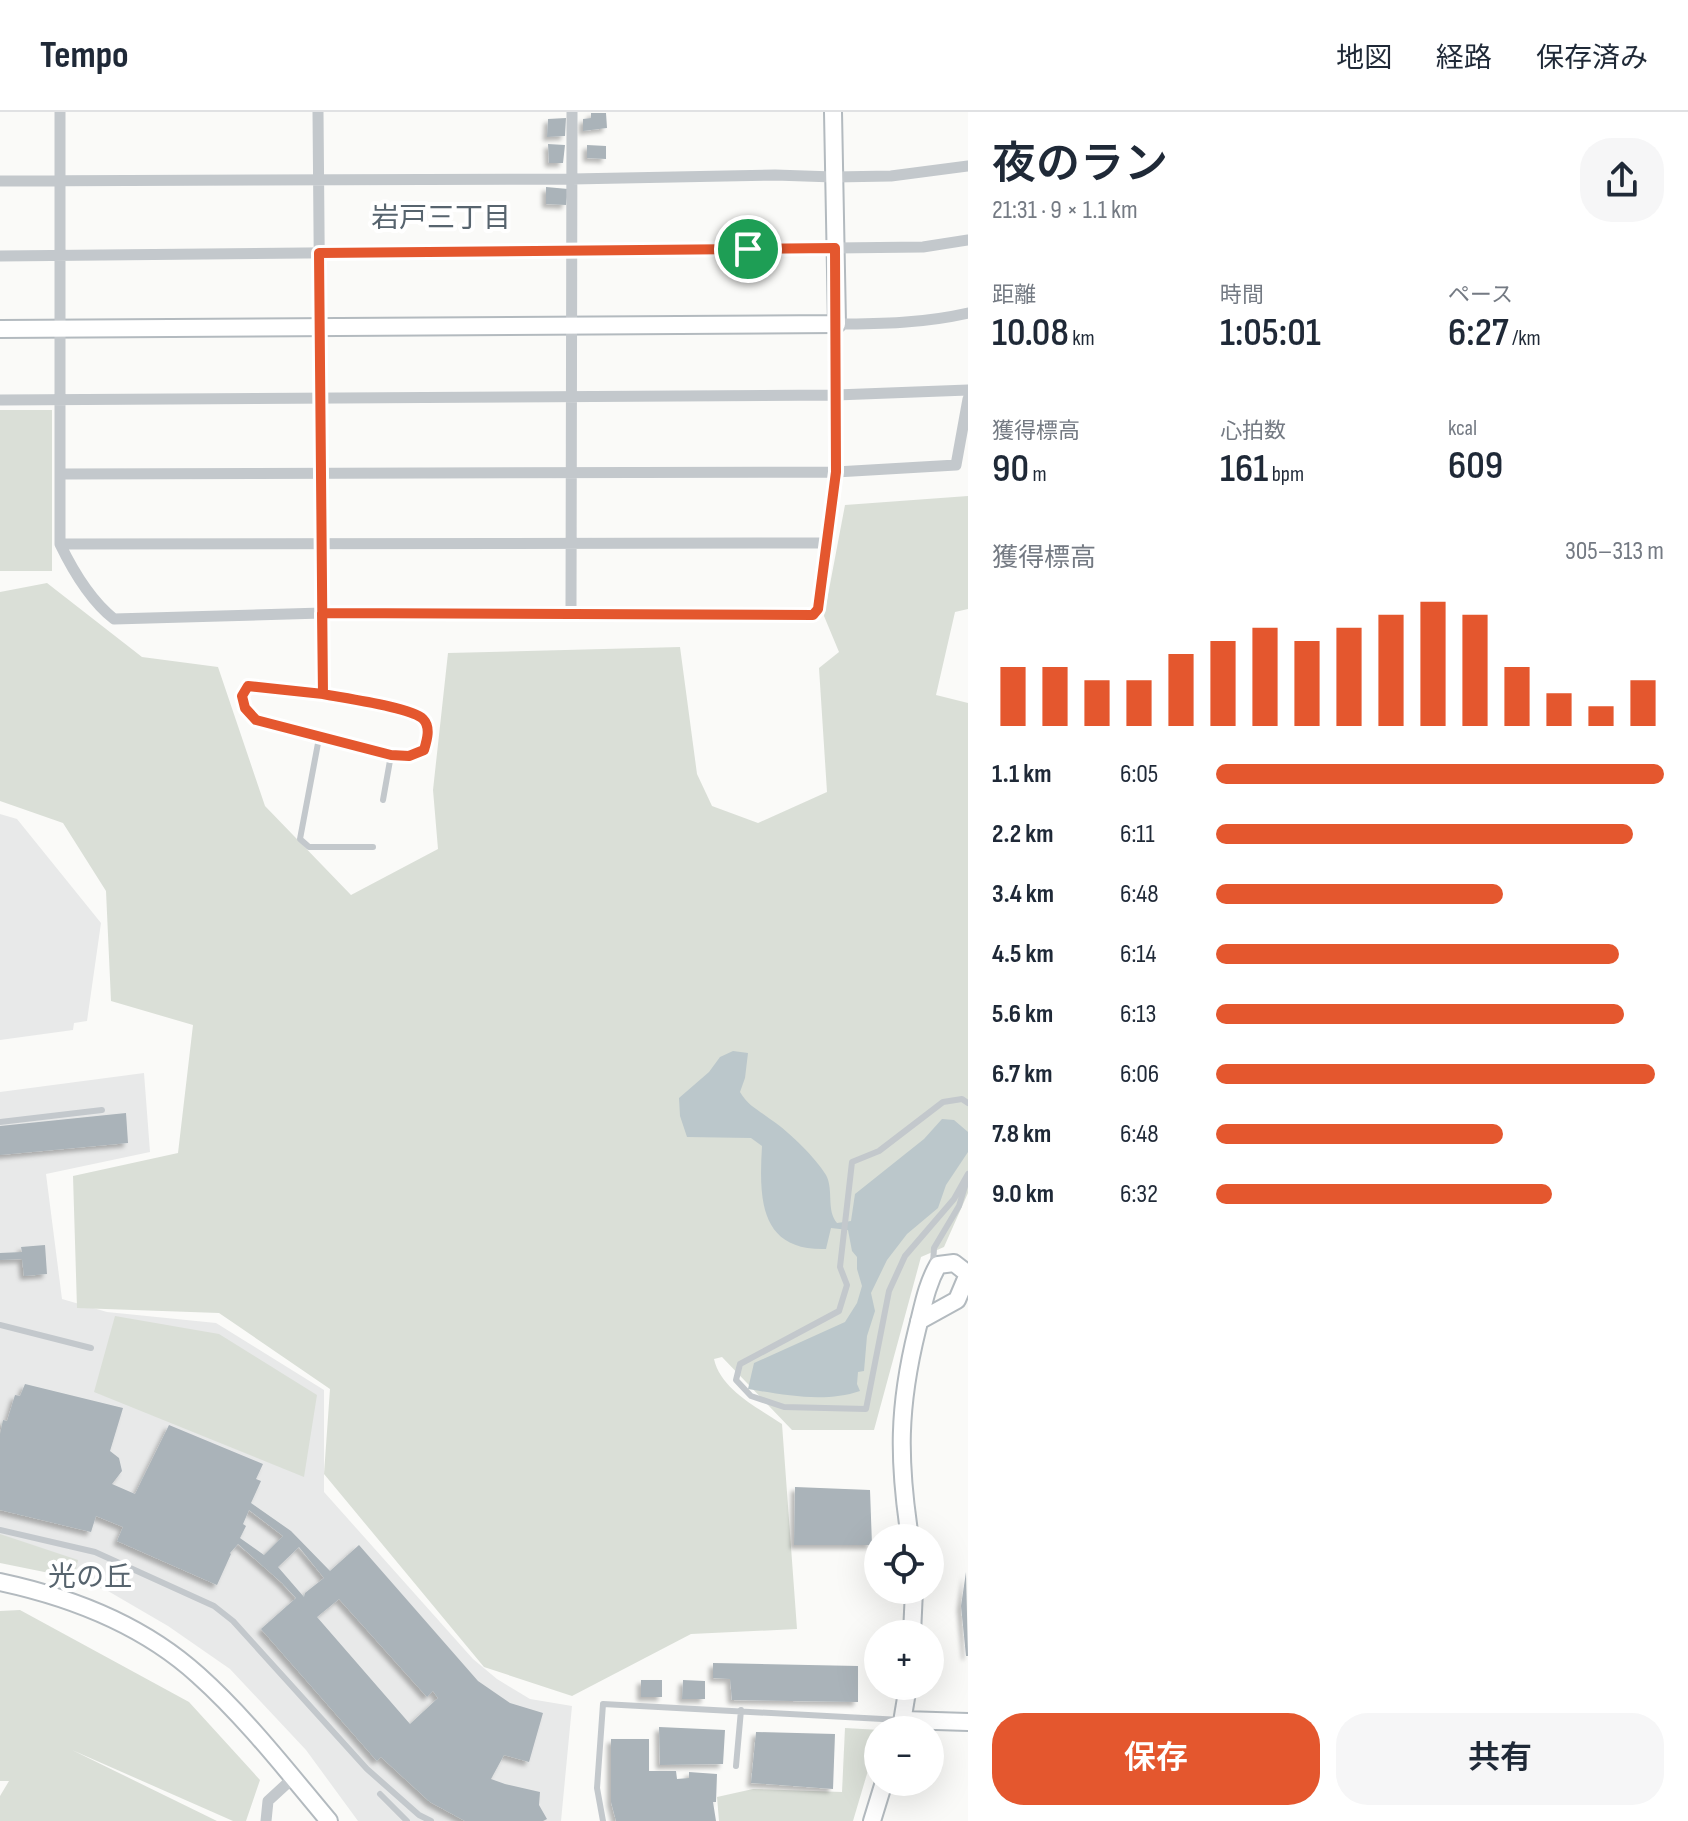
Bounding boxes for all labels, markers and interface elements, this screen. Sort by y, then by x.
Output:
text: Tempo [40,33,129,78]
text: 地図 [1336,42,1392,75]
text: 経路 [1436,42,1492,75]
text: 保存済み [1536,42,1648,75]
text: 夜のラン [992,138,1168,191]
button: share [1580,138,1664,222]
text: 21:31 · 9 × 1.1 km [992,195,1138,226]
district label: 岩戸三丁目 [371,202,511,235]
pin [714,215,782,283]
icon: arrive [726,227,770,271]
text: 距離 [992,282,1036,309]
text: 時間 [1220,282,1264,309]
text: ペース [1448,282,1513,309]
text: 10.08 [992,309,1069,357]
text: 1:05:01 [1220,309,1321,357]
text: 6:27 [1448,309,1509,357]
text: km [1069,325,1095,352]
text: /km [1509,325,1541,352]
text: kcal [1448,415,1477,442]
text: 獲得標高 [992,418,1080,445]
text: 心拍数 [1220,418,1286,445]
text: 609 [1448,442,1503,490]
text: 90 [992,445,1029,493]
text: 161 [1220,445,1268,493]
text: m [1029,461,1047,488]
text: bpm [1268,461,1304,488]
text: 305–313 m [1565,536,1664,567]
text: 獲得標高 [992,543,1096,574]
text: 1.1 km [992,759,1051,790]
text: 6:05 [1120,759,1158,790]
text: 2.2 km [992,819,1054,850]
text: 6:11 [1120,819,1155,850]
text: 3.4 km [992,879,1054,910]
text: 6:48 [1120,879,1159,910]
text: 4.5 km [992,939,1054,970]
text: 6:14 [1120,939,1156,970]
text: 5.6 km [992,999,1053,1030]
text: 6:13 [1120,999,1156,1030]
text: 6.7 km [992,1059,1052,1090]
text: 6:06 [1120,1059,1159,1090]
text: 7.8 km [992,1119,1051,1150]
text: 6:48 [1120,1119,1159,1150]
text: 9.0 km [992,1179,1054,1210]
text: 6:32 [1120,1179,1158,1210]
map controls [864,1524,944,1796]
button: locate [864,1524,944,1604]
district label: 光の丘 [48,1561,132,1594]
button: + [864,1620,944,1700]
button: 保存 [992,1713,1320,1805]
button: 共有 [1336,1713,1664,1805]
button: − [864,1716,944,1796]

